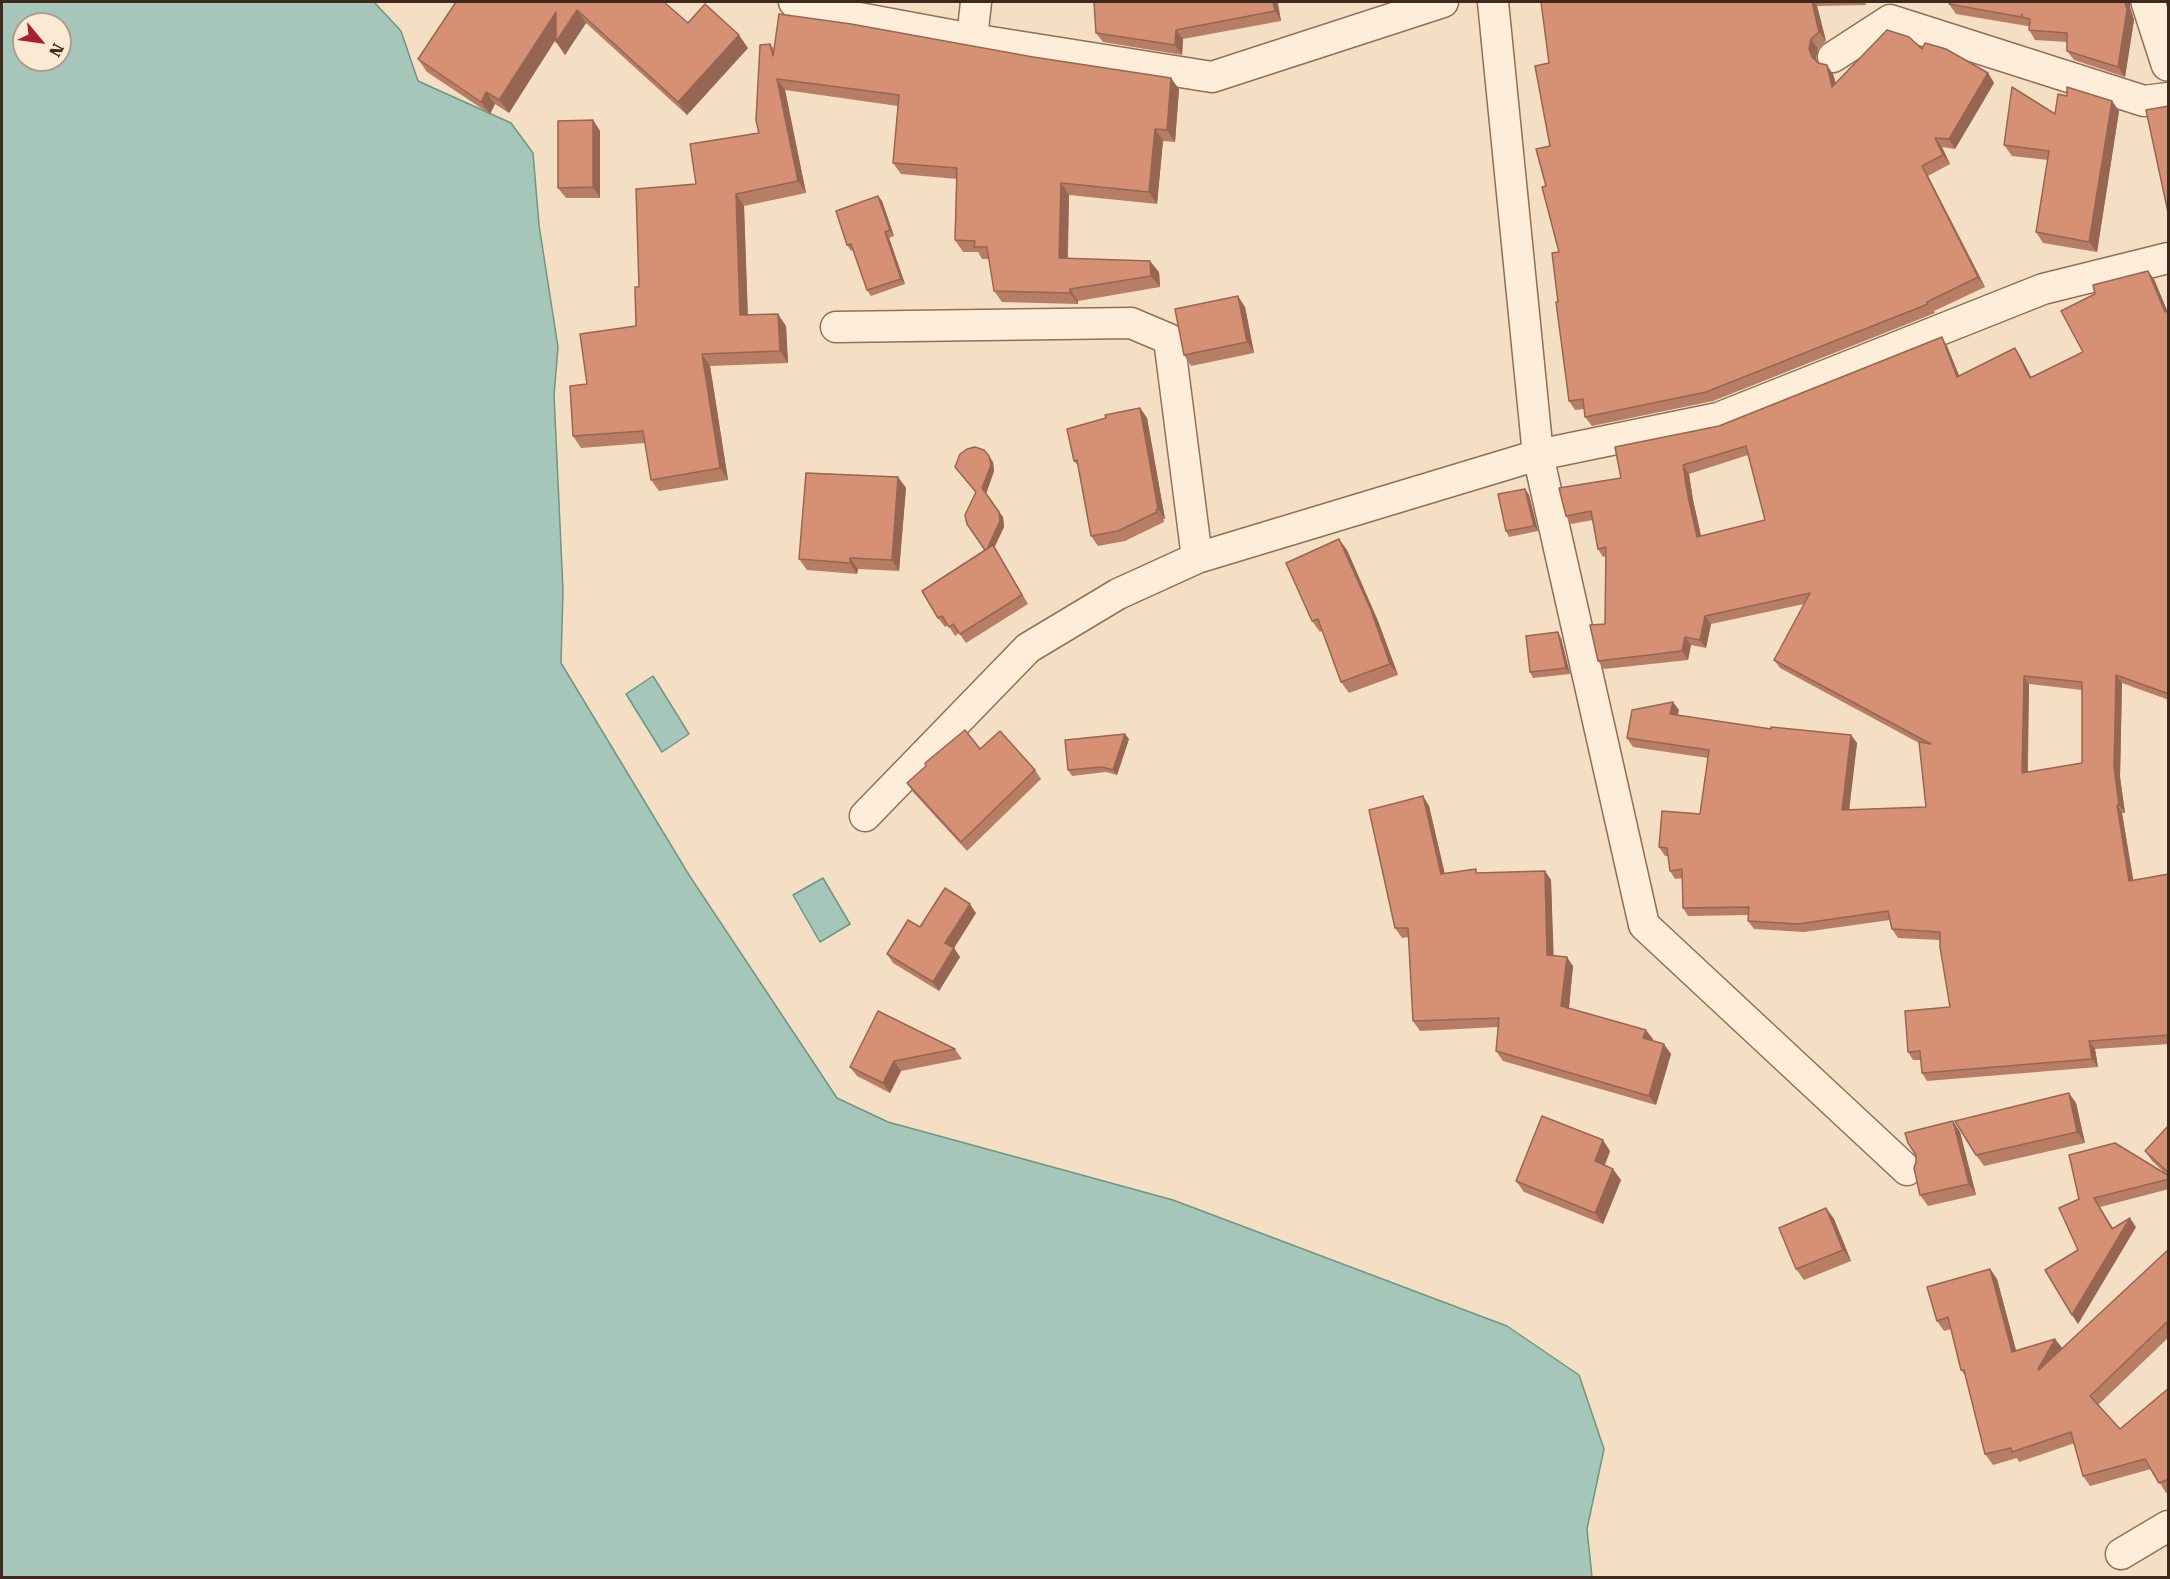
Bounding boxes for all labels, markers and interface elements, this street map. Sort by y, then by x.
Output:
north arrow [12,12,72,72]
text: N [45,40,68,60]

